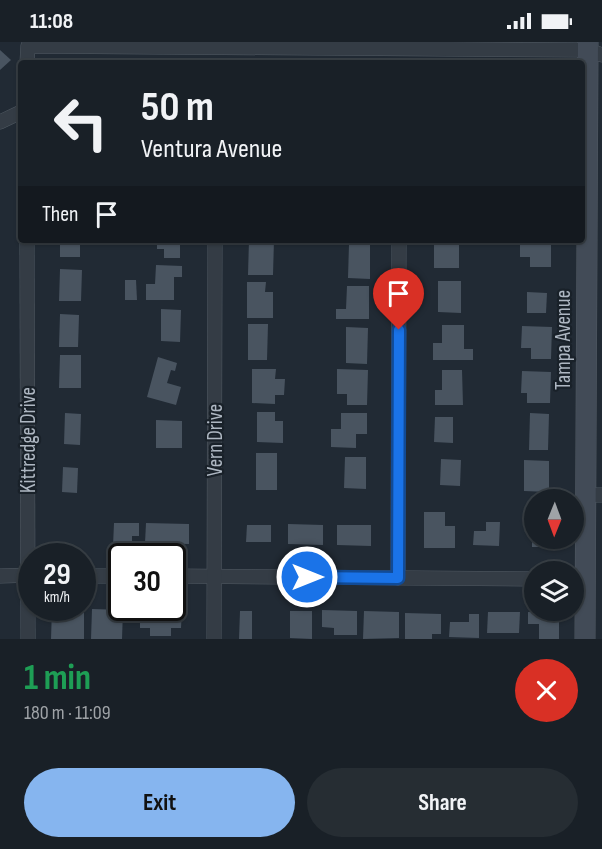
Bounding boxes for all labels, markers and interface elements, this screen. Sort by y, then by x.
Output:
text: 11:08 [30,8,73,35]
text: 50 m [141,82,214,133]
icon: left [42,84,120,162]
text: Ventura Avenue [141,133,282,165]
icon: arrive [90,198,123,231]
text: Then [42,201,78,228]
pin [373,268,424,330]
icon: arrive [382,277,415,310]
street label: Tampa Avenue [551,290,576,390]
street label: Kittredge Drive [16,387,41,493]
street label: Vern Drive [203,404,228,476]
north arrow [524,489,584,549]
map controls [524,489,584,621]
speed limit sign: 30 [108,543,186,621]
position arrow [275,545,339,609]
text: 29 [43,557,71,593]
button: layers [524,561,584,621]
text: km/h [44,588,70,607]
text: 1 min [24,657,91,700]
button: close [515,659,578,722]
text: 180 m · 11:09 [24,701,111,725]
button: Exit [24,768,295,837]
button: Share [307,768,578,837]

